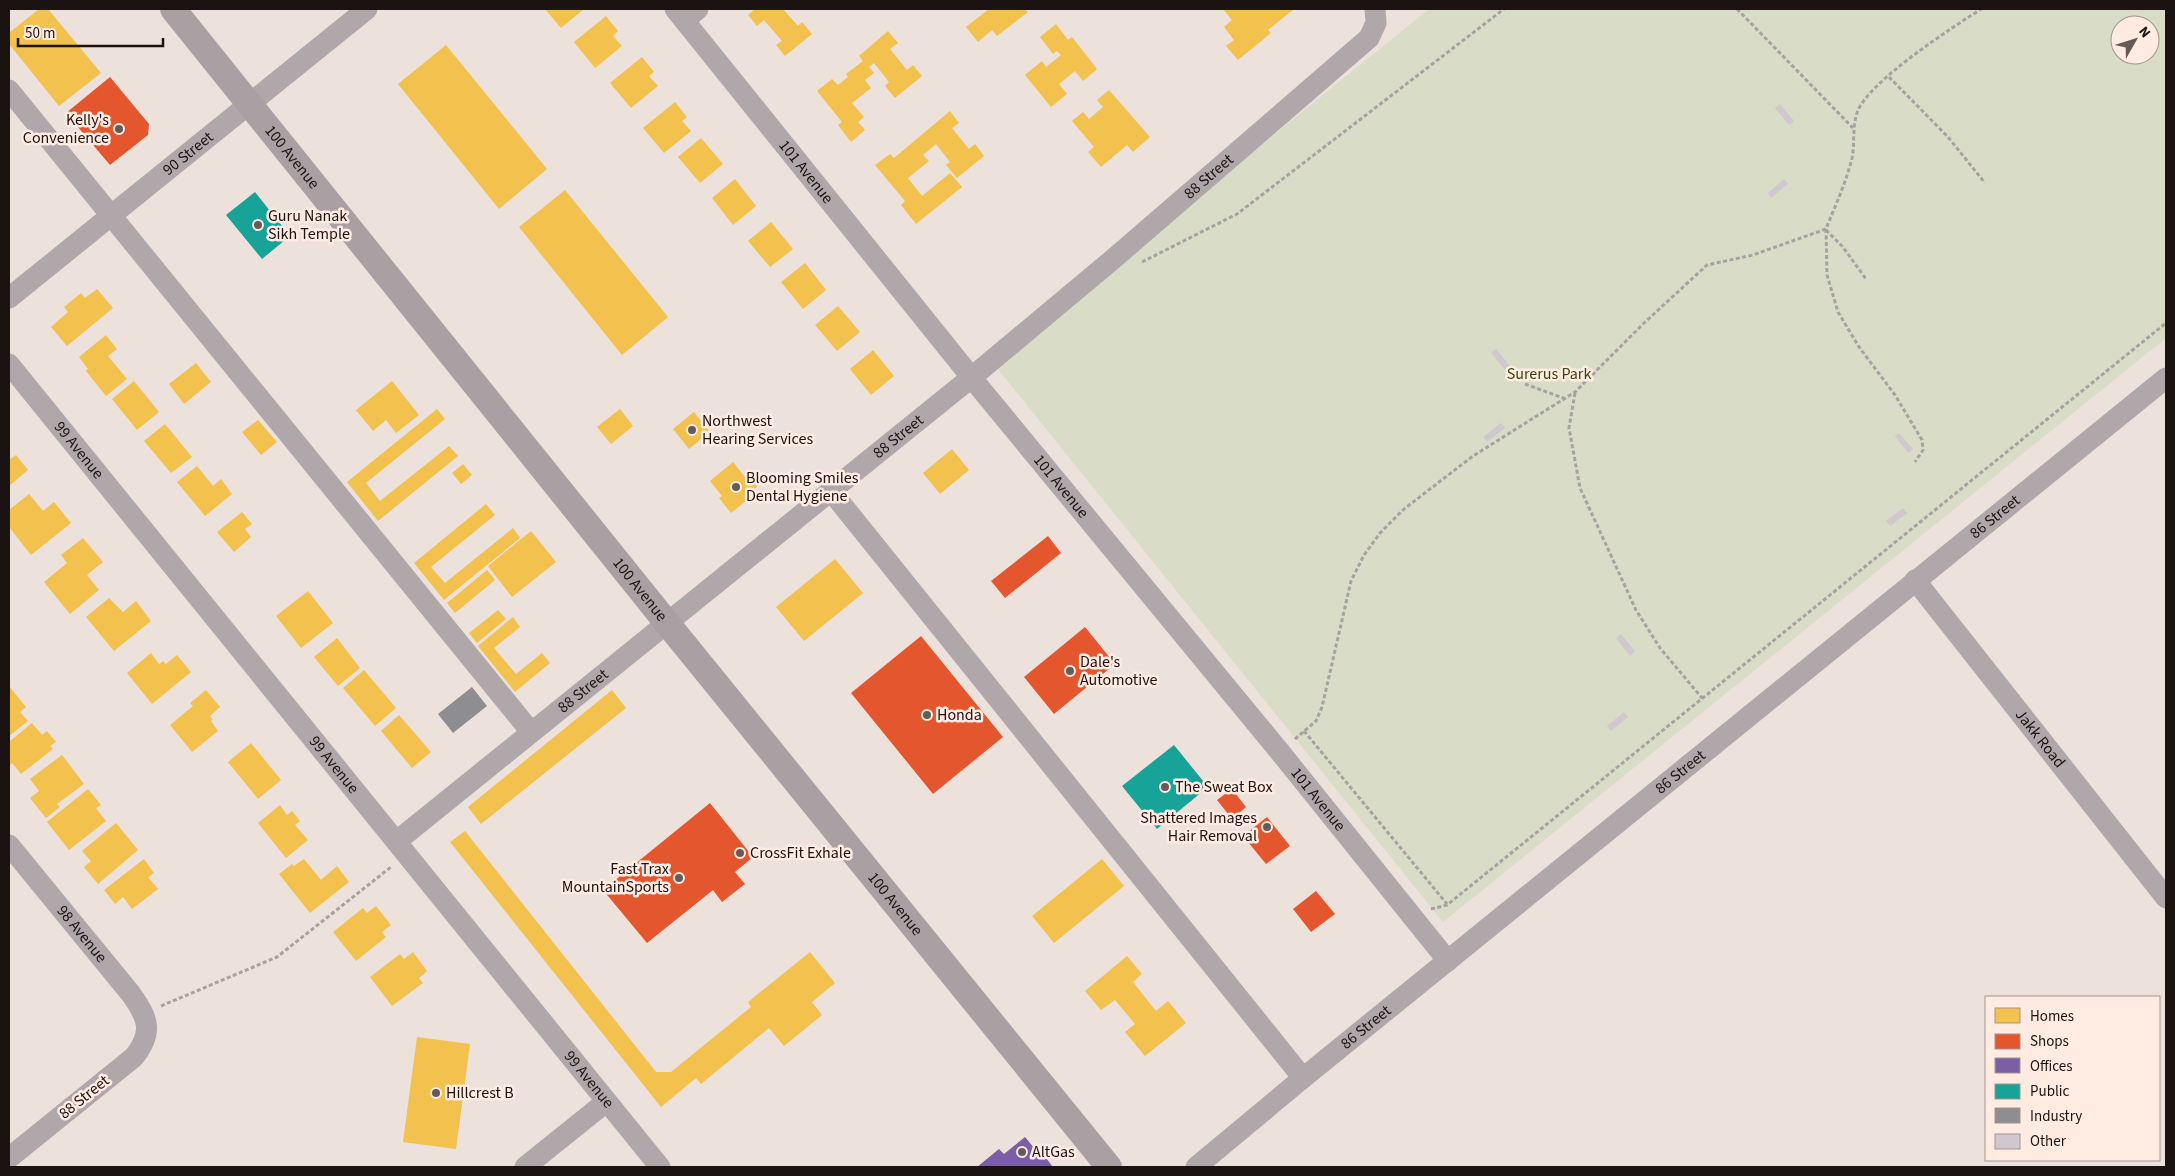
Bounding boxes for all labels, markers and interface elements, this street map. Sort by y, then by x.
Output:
scale bar [18,15,162,47]
north arrow [2110,15,2160,65]
text: 50 m [25,23,55,44]
text: N [2134,23,2155,42]
place label: Kelly's Convenience [23,109,109,149]
street label: 100 Avenue [260,120,325,194]
marker: Kelly's Convenience [113,123,125,135]
street label: 90 Street [158,126,218,181]
street label: 101 Avenue [774,135,839,209]
street label: 88 Street [1179,148,1239,204]
place label: Guru Nanak Sikh Temple [268,205,350,245]
marker: Guru Nanak Sikh Temple [252,219,264,231]
park label: Surerus Park [1507,363,1591,385]
street label: 88 Street [868,409,929,464]
place label: Northwest Hearing Services [702,410,813,450]
street label: 99 Avenue [49,417,109,484]
marker: Northwest Hearing Services [686,424,698,436]
street label: 101 Avenue [1028,450,1094,523]
place label: Blooming Smiles Dental Hygiene [746,467,859,507]
marker: Blooming Smiles Dental Hygiene [730,481,742,493]
street label: 86 Street [1965,489,2025,544]
street label: 100 Avenue [607,553,673,626]
place label: Dale's Automotive [1080,651,1158,691]
street label: 88 Street [553,663,613,718]
marker: Dale's Automotive [1064,665,1076,677]
place label: Honda [937,704,982,726]
street label: Jakk Road [2010,705,2070,773]
marker: Honda [921,709,933,721]
street label: 99 Avenue [304,731,364,798]
street label: 86 Street [1650,744,1711,799]
street label: 101 Avenue [1286,763,1351,836]
place label: The Sweat Box [1175,776,1273,798]
marker: The Sweat Box [1159,781,1171,793]
place label: Shattered Images Hair Removal [1140,807,1257,847]
marker: Shattered Images Hair Removal [1261,821,1273,833]
place label: CrossFit Exhale [750,842,851,864]
marker: CrossFit Exhale [734,847,746,859]
place label: Fast Trax MountainSports [562,858,669,898]
street label: 100 Avenue [863,867,928,941]
marker: Fast Trax MountainSports [673,872,685,884]
street label: 98 Avenue [52,901,112,967]
legend [1985,996,2160,1161]
street label: 86 Street [1336,1000,1396,1054]
text: Homes [2030,1006,2074,1027]
text: Shops [2030,1031,2069,1052]
street label: 99 Avenue [559,1046,619,1113]
text: Offices [2030,1056,2073,1077]
street label: 88 Street [54,1069,114,1124]
text: Public [2030,1081,2069,1102]
place label: Hillcrest B [446,1082,514,1104]
marker: Hillcrest B [430,1087,442,1099]
text: Industry [2030,1106,2082,1127]
text: Other [2030,1131,2067,1152]
place label: AltGas [1032,1141,1075,1163]
marker: AltGas [1016,1146,1028,1158]

